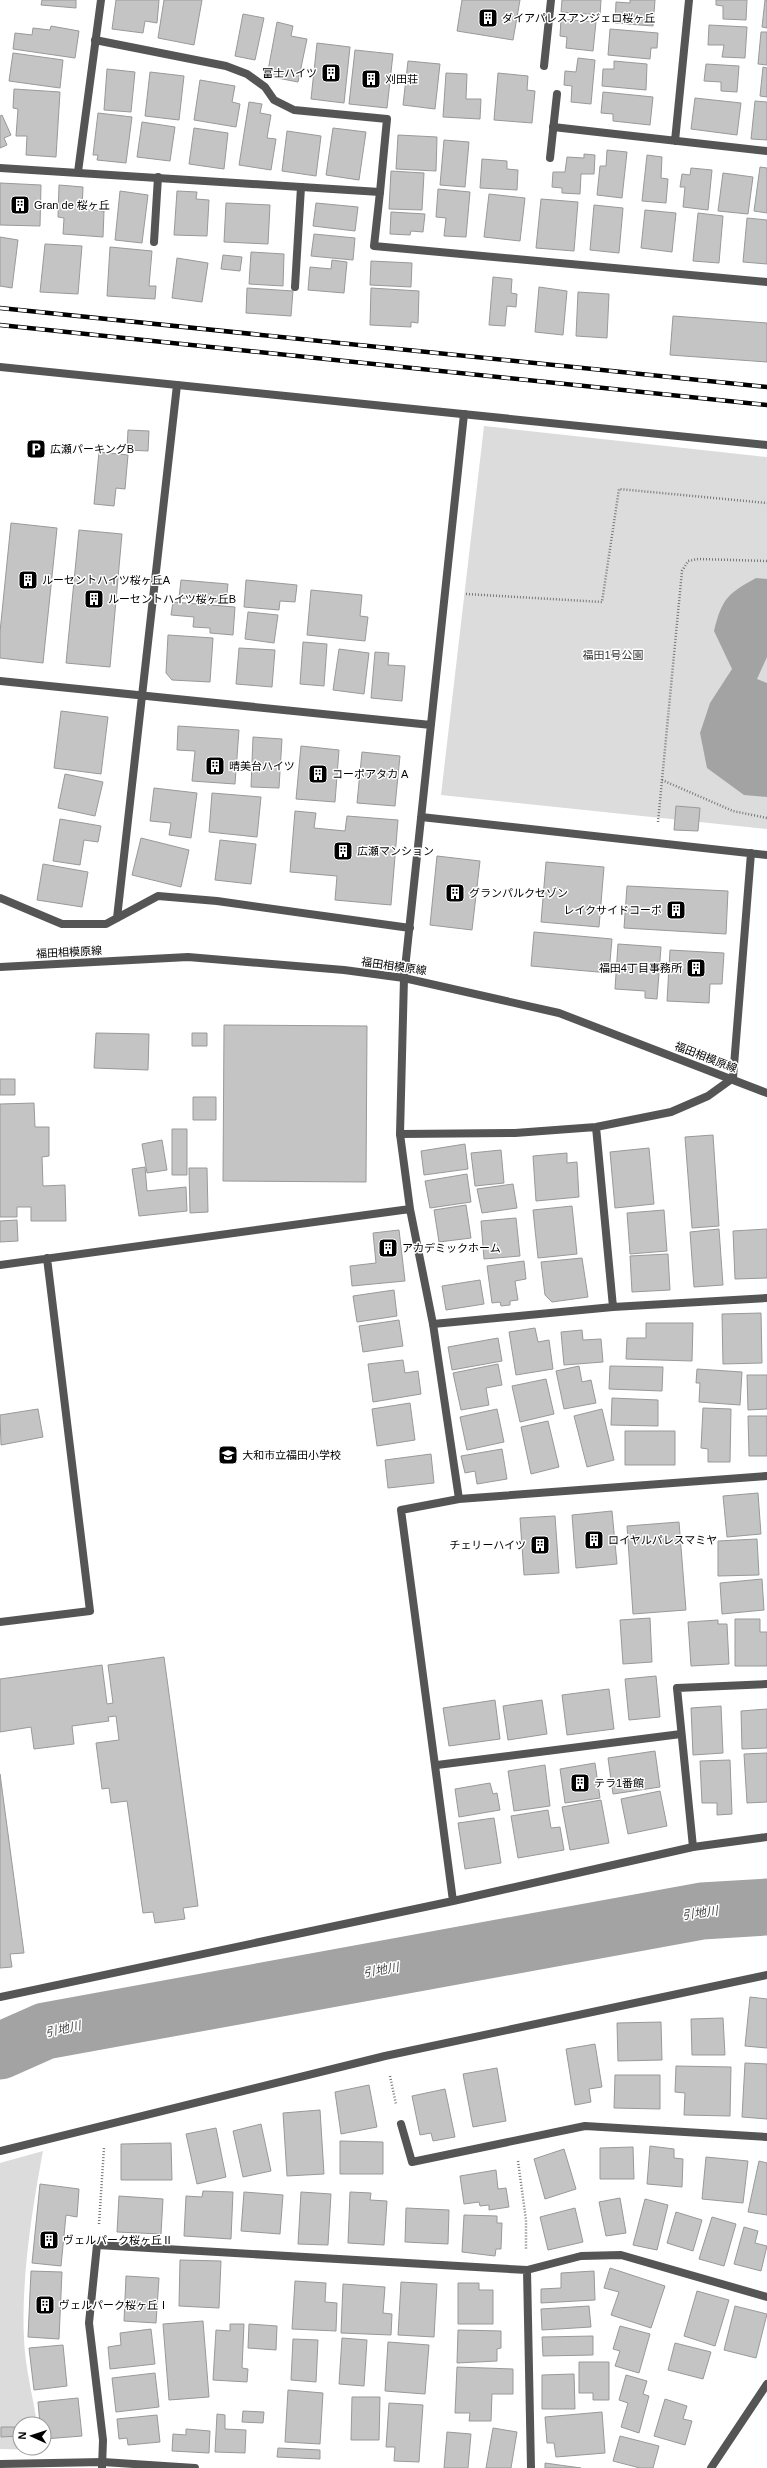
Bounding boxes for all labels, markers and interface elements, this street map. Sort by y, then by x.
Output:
building icon: ダイアパレスアンジェロ桜ヶ丘 [477,7,499,29]
place label: ダイアパレスアンジェロ桜ヶ丘 [502,12,655,24]
building icon: 富士ハイツ [320,62,342,84]
place label: 富士ハイツ [262,67,317,79]
building icon: 刈田荘 [360,68,382,90]
place label: 刈田荘 [385,73,418,85]
building icon: Gran de 桜ヶ丘 [9,194,31,216]
place label: Gran de 桜ヶ丘 [34,199,110,211]
parking icon: 広瀬パーキングB [25,438,47,460]
place label: 広瀬パーキングB [50,443,134,455]
building icon: ルーセントハイツ桜ヶ丘A [17,569,39,591]
place label: ルーセントハイツ桜ヶ丘A [42,574,171,586]
building icon: ルーセントハイツ桜ヶ丘B [83,588,105,610]
place label: ルーセントハイツ桜ヶ丘B [108,593,236,605]
park label: 福田1号公園 [582,649,644,661]
building icon: 晴美台ハイツ [204,755,226,777]
place label: 晴美台ハイツ [229,760,295,772]
building icon: コーポアタカ A [307,763,329,785]
place label: コーポアタカ A [332,768,409,780]
building icon: 広瀬マンション [332,840,354,862]
place label: 広瀬マンション [357,845,434,857]
building icon: グランパルクセゾン [444,882,466,904]
place label: グランパルクセゾン [469,887,568,899]
building icon: レイクサイドコーポ [665,899,687,921]
place label: レイクサイドコーポ [563,904,662,916]
street label: 福田相模原線 [36,944,102,960]
street label: 福田相模原線 [360,955,428,977]
building icon: 福田4丁目事務所 [685,957,707,979]
place label: 福田4丁目事務所 [599,962,683,974]
street label: 福田相模原線 [673,1040,739,1074]
building icon: アカデミックホーム [377,1237,399,1259]
place label: アカデミックホーム [402,1242,501,1254]
school or university icon: 大和市立福田小学校 [217,1444,239,1466]
place label: 大和市立福田小学校 [242,1449,341,1461]
building icon: ロイヤルパレスマミヤ [583,1529,605,1551]
building icon: チェリーハイツ [529,1534,551,1556]
place label: ロイヤルパレスマミヤ [608,1534,717,1546]
place label: チェリーハイツ [449,1539,526,1551]
building icon: テラ1番館 [569,1772,591,1794]
place label: テラ1番館 [594,1777,644,1789]
water label: 引地川 [681,1903,721,1922]
water label: 引地川 [362,1960,402,1980]
water label: 引地川 [44,2018,84,2040]
building icon: ヴェルパーク桜ヶ丘Ⅱ [38,2229,60,2251]
place label: ヴェルパーク桜ヶ丘Ⅱ [63,2234,173,2246]
building icon: ヴェルパーク桜ヶ丘Ⅰ [34,2294,56,2316]
place label: ヴェルパーク桜ヶ丘Ⅰ [59,2299,169,2311]
north arrow [12,2416,52,2456]
text: N [16,2431,28,2440]

